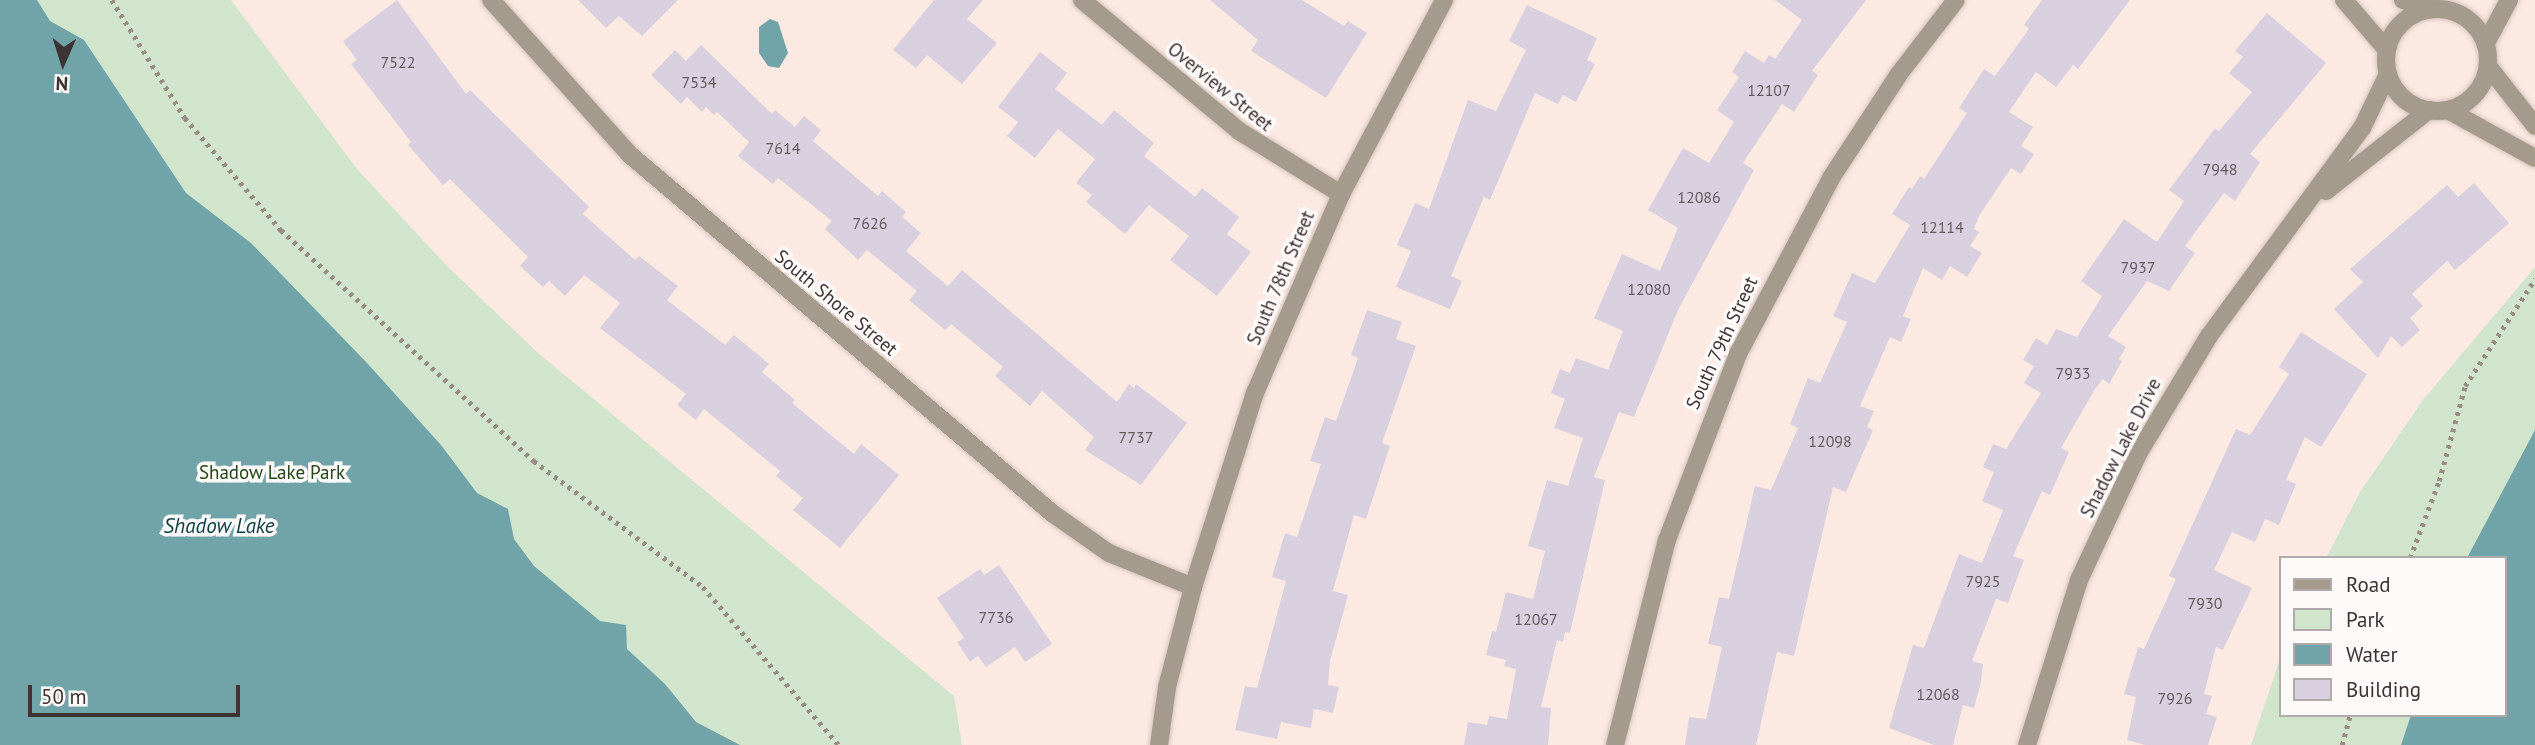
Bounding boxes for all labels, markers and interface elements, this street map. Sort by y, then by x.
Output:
north arrow [28,28,98,98]
street label: Overview Street [1163,38,1277,136]
house number: 7522 [381,52,415,72]
text: N [55,72,69,96]
house number: 7534 [682,72,716,92]
house number: 12107 [1747,80,1791,100]
house number: 7614 [766,138,800,158]
house number: 7948 [2203,159,2237,179]
house number: 12086 [1677,187,1721,207]
street label: South 78th Street [1242,207,1320,349]
house number: 7626 [853,213,887,233]
house number: 12114 [1920,217,1964,237]
street label: South Shore Street [770,245,902,361]
house number: 7937 [2121,257,2155,277]
street label: South 79th Street [1681,273,1763,413]
house number: 12080 [1627,279,1671,299]
house number: 7933 [2056,363,2090,383]
street label: Shadow Lake Drive [2076,374,2166,522]
house number: 7737 [1119,427,1153,447]
house number: 12098 [1808,431,1852,451]
park label: Shadow Lake Park [199,462,345,484]
water label: Shadow Lake [163,513,275,539]
legend [2280,556,2507,717]
house number: 7925 [1966,571,2000,591]
text: Road [2346,571,2390,598]
house number: 7930 [2188,593,2222,613]
text: Park [2346,606,2385,633]
house number: 7736 [979,607,1013,627]
house number: 12067 [1514,609,1558,629]
text: Water [2346,641,2398,668]
scale bar [32,672,243,716]
text: Building [2346,676,2421,703]
text: 50 m [41,683,87,710]
house number: 12068 [1916,684,1960,704]
house number: 7926 [2158,688,2192,708]

